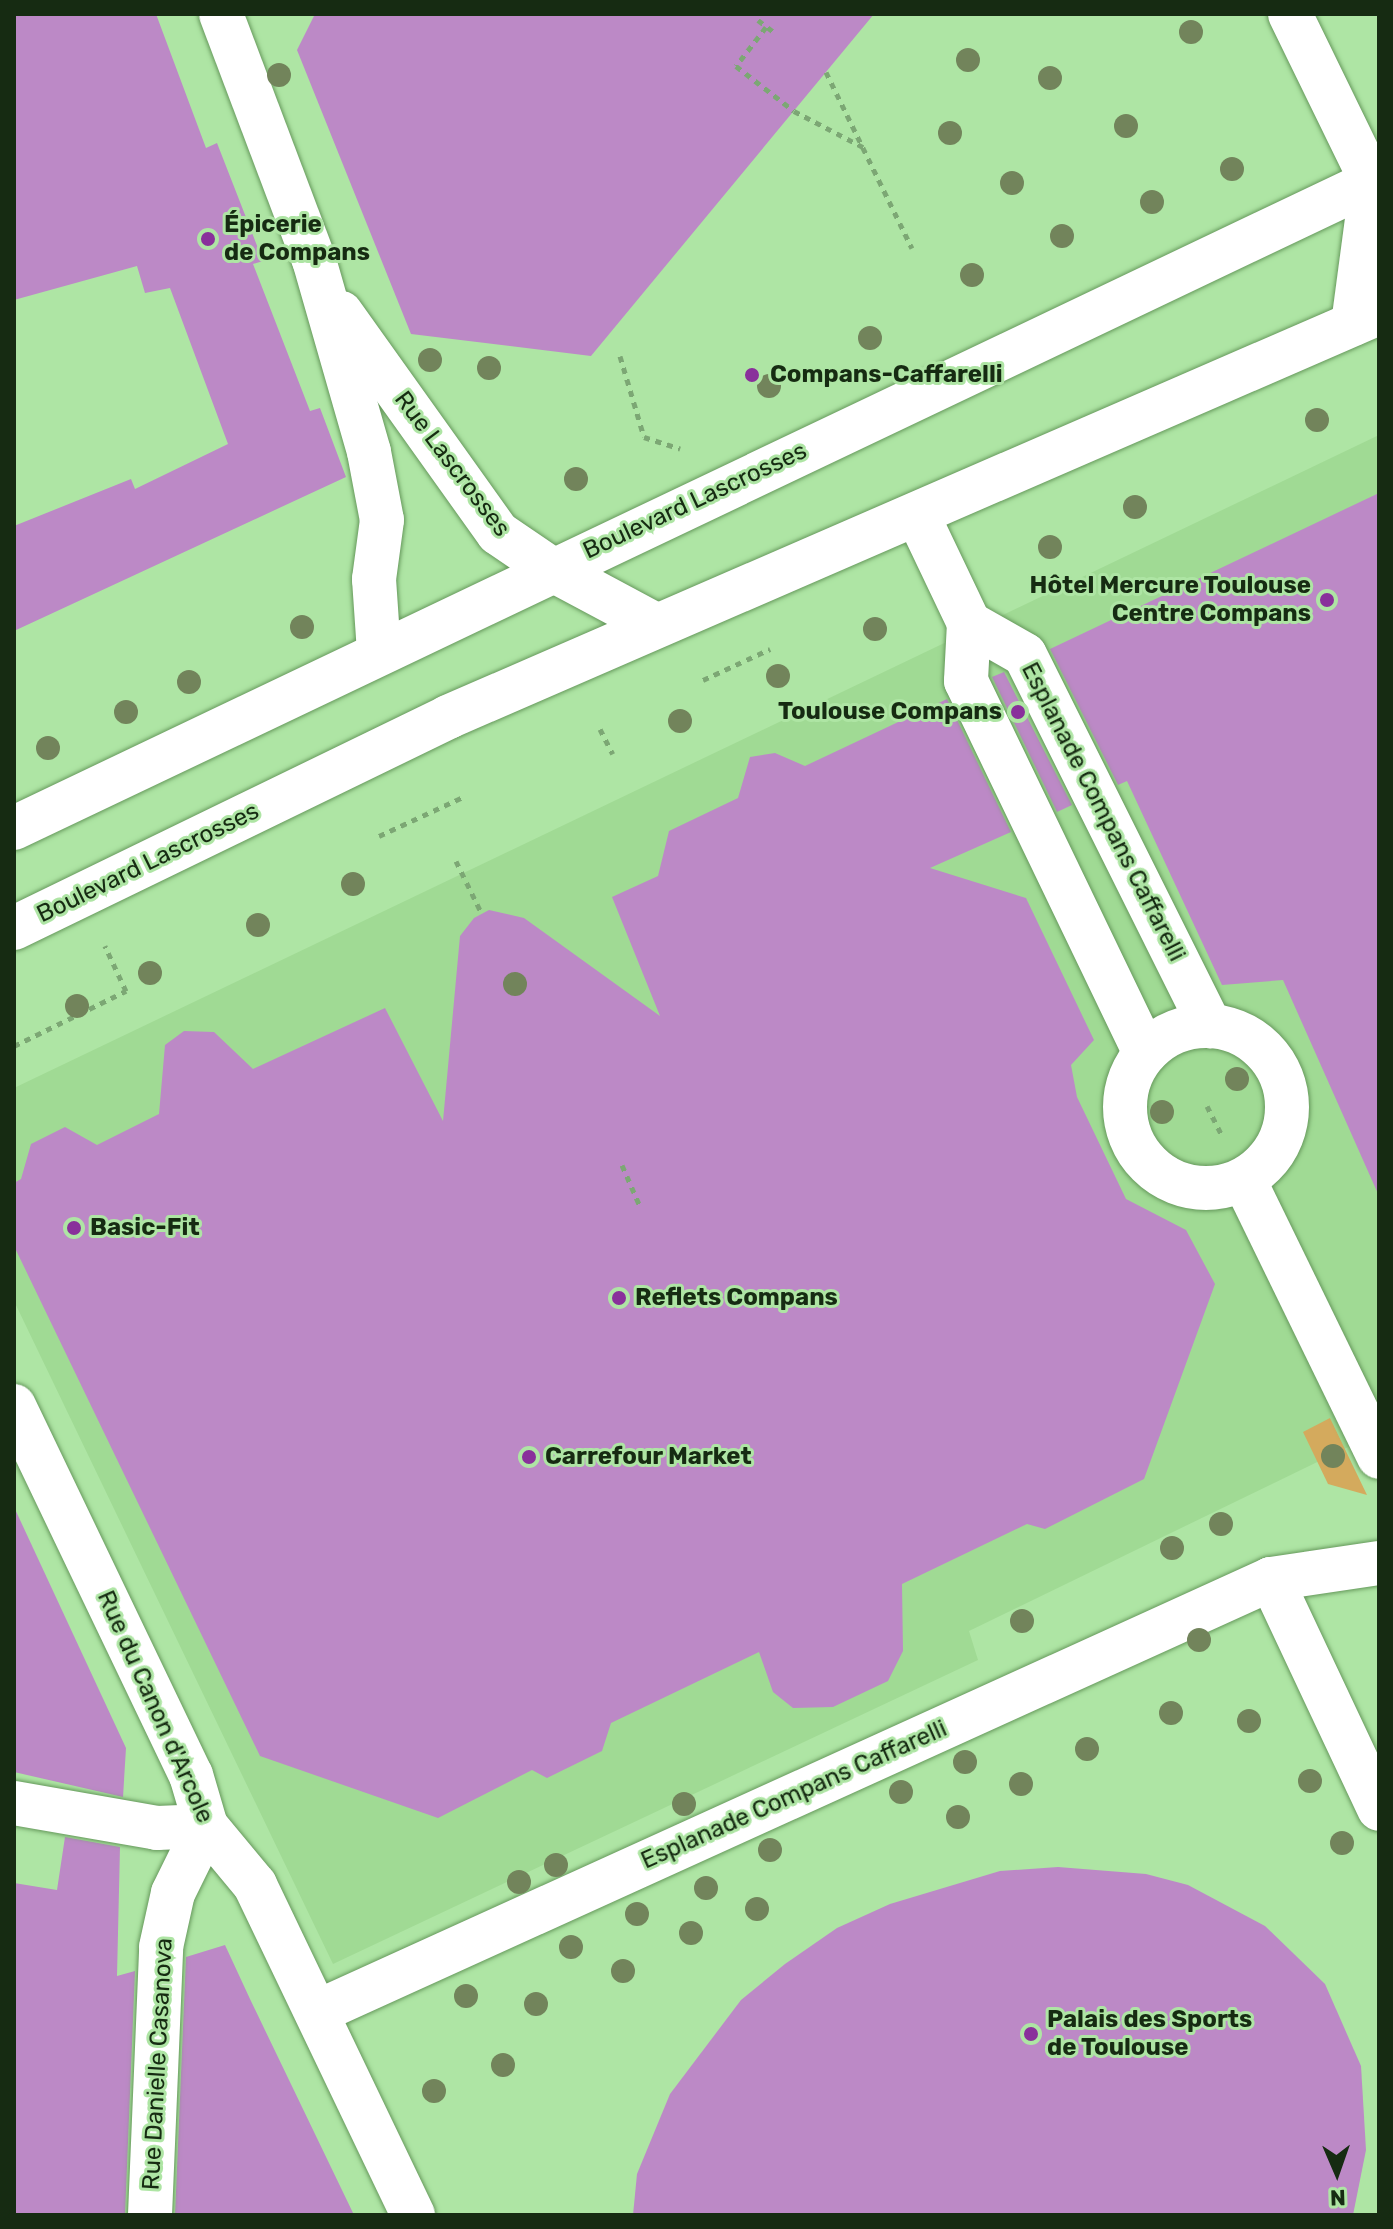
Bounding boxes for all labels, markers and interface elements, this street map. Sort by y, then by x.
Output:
place label: Épicerie de Compans [224,211,370,267]
marker: Épicerie de Compans [199,230,217,248]
place label: Compans-Caffarelli [770,361,1003,389]
marker: Compans-Caffarelli [741,364,763,386]
street label: Rue Lascrosses [388,386,516,542]
street label: Boulevard Lascrosses [579,437,811,565]
place label: Hôtel Mercure Toulouse Centre Compans [1029,572,1311,628]
marker: Hôtel Mercure Toulouse Centre Compans [1318,591,1336,609]
street label: Esplanade Compans Caffarelli [1015,658,1191,966]
place label: Toulouse Compans [778,698,1002,726]
marker: Toulouse Compans [1009,703,1027,721]
street label: Boulevard Lascrosses [32,797,264,929]
place label: Basic-Fit [90,1214,200,1242]
marker: Basic-Fit [65,1219,83,1237]
place label: Reflets Compans [635,1284,838,1312]
marker: Reflets Compans [610,1289,628,1307]
place label: Carrefour Market [545,1443,752,1471]
marker: Carrefour Market [520,1448,538,1466]
street label: Rue du Canon d'Arcole [91,1586,219,1828]
street label: Esplanade Compans Caffarelli [637,1714,951,1876]
street label: Rue Danielle Casanova [137,1937,179,2191]
place label: Palais des Sports de Toulouse [1047,2006,1252,2062]
marker: Palais des Sports de Toulouse [1022,2025,1040,2043]
north arrow [1297,2133,1377,2213]
text: N [1329,2184,1346,2211]

